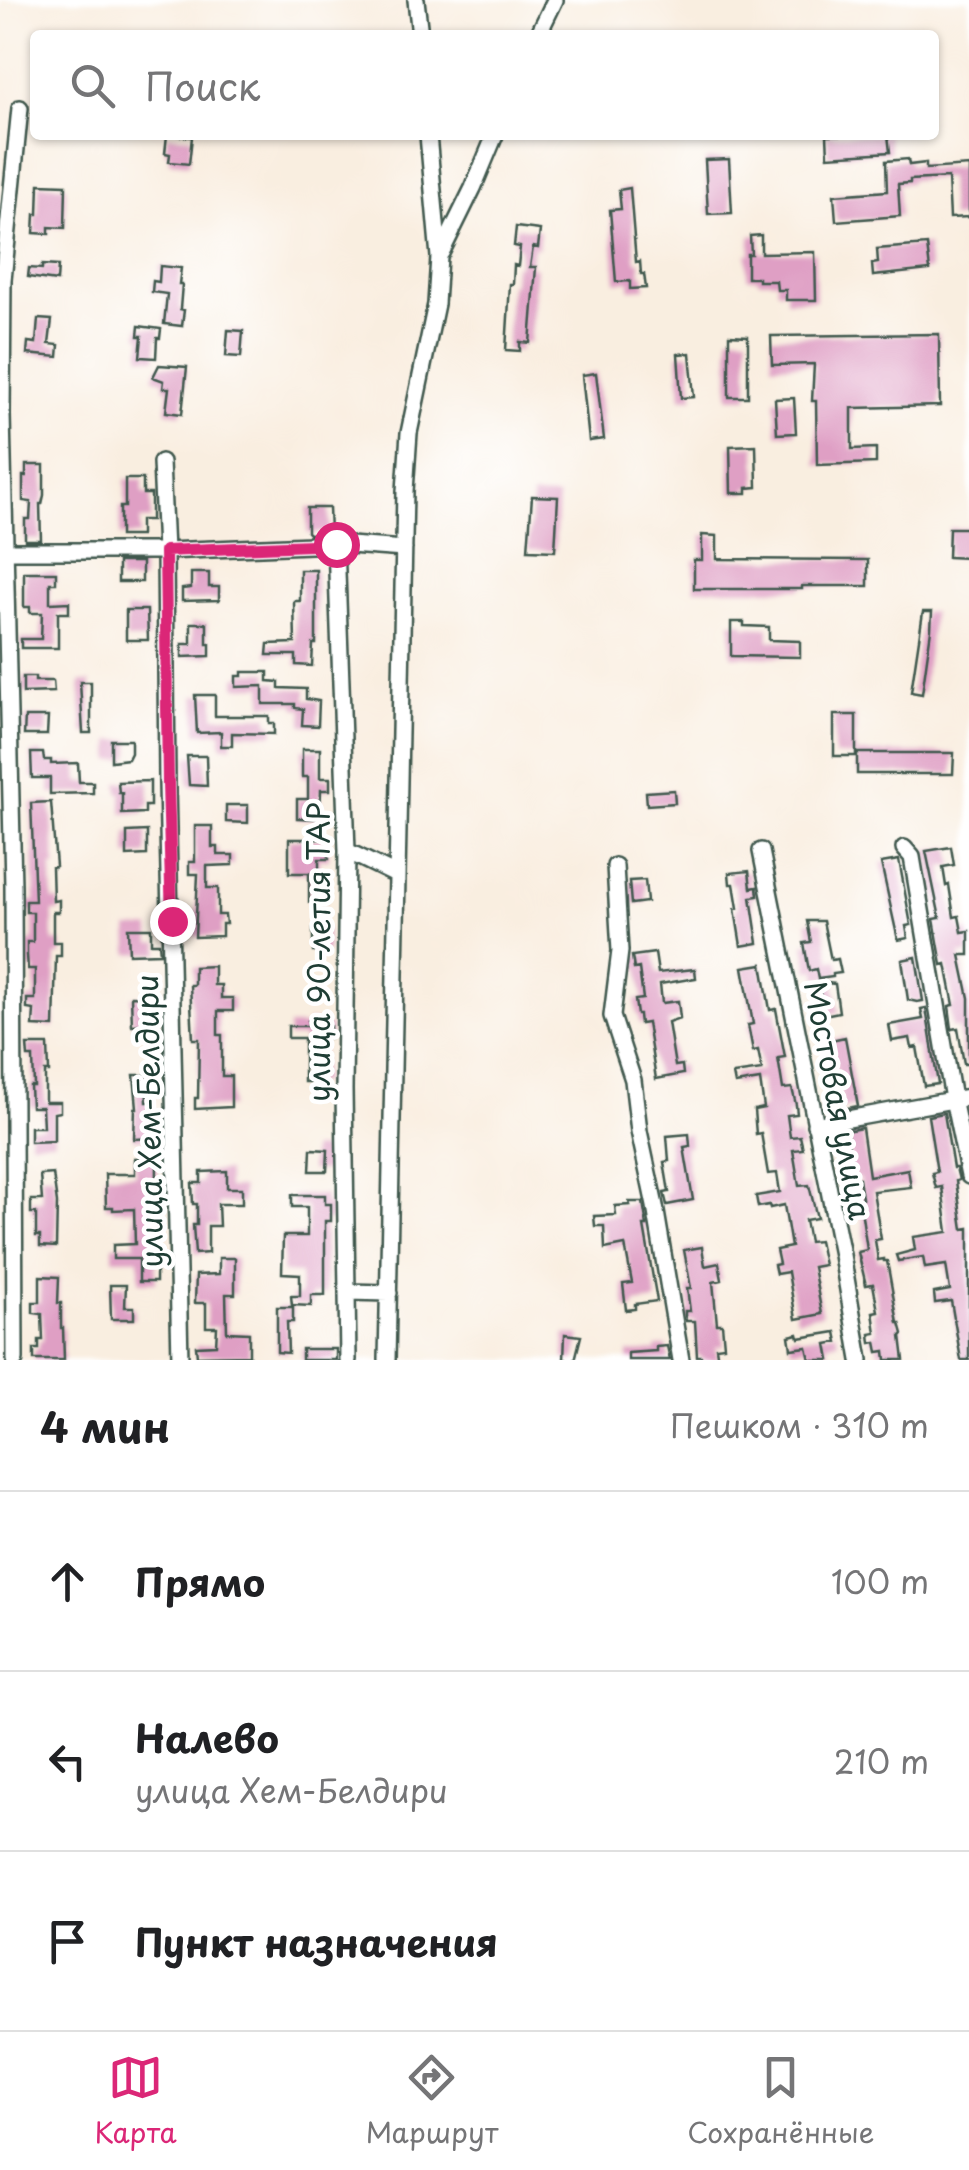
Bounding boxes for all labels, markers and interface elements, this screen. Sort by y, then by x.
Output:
search box [30,30,939,140]
text: Поиск [145,57,260,114]
icon: search [65,58,120,113]
route start [314,522,360,568]
street label: улица 90-летия ТАР [295,802,340,1102]
route end [150,899,196,945]
street label: улица Хем-Белдири [123,974,173,1268]
street label: Мостовая улица [794,977,884,1223]
text: 4 мин [40,1394,170,1457]
text: Пешком · 310 m [670,1401,929,1449]
text: Прямо [135,1553,265,1610]
icon: ahead [40,1554,95,1609]
text: 100 m [831,1557,929,1605]
text: Налево [135,1709,279,1766]
icon: left [40,1734,95,1789]
text: 210 m [834,1737,929,1785]
text: улица Хем-Белдири [135,1766,448,1814]
text: Пункт назначения [135,1913,498,1970]
icon: arrive [40,1914,95,1969]
tab: Карта [95,2050,177,2153]
tab: Маршрут [366,2050,498,2153]
tab: Сохранённые [687,2050,874,2153]

